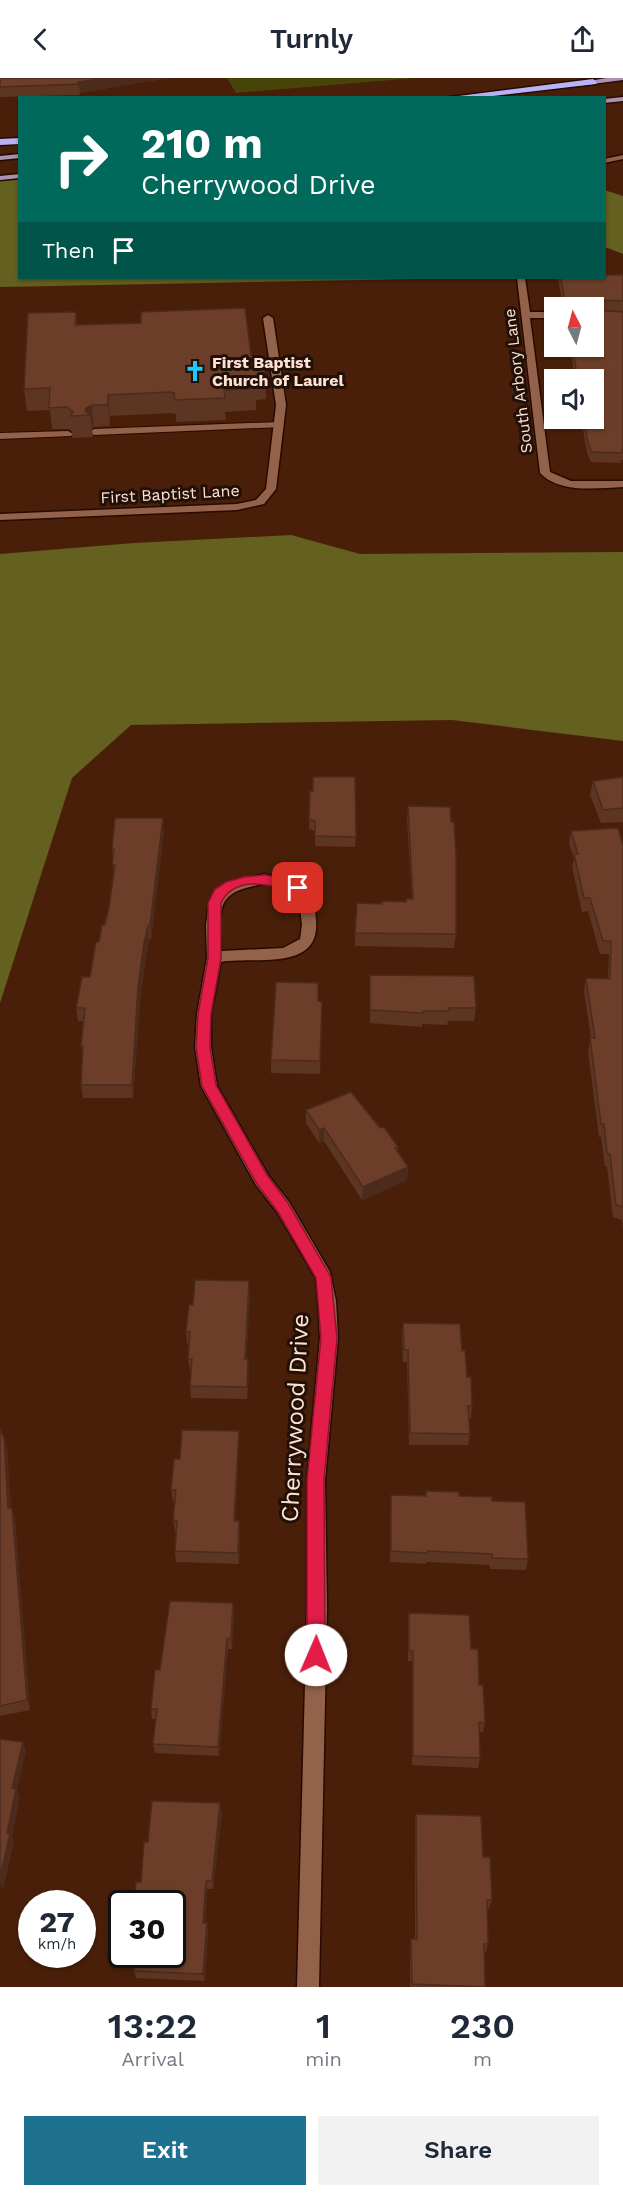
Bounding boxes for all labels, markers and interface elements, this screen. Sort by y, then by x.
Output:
icon: back [24,23,57,56]
text: Turnly [270,23,353,55]
icon: share [566,23,599,56]
text: 210 m [141,119,263,168]
icon: right [42,120,120,198]
text: Cherrywood Drive [141,169,376,201]
icon: arrive [107,234,140,267]
text: Then [42,238,95,263]
north arrow [544,297,604,357]
map controls [544,297,604,429]
street label: South Arbory Lane [500,308,536,454]
place label: First Baptist Church of Laurel [212,353,344,390]
church icon: First Baptist Church of Laurel [183,359,207,383]
button: sound [544,369,604,429]
street label: First Baptist Lane [100,481,240,507]
pin [272,862,323,913]
icon: arrive [281,871,314,904]
street label: Cherrywood Drive [276,1313,314,1523]
position arrow [284,1623,348,1687]
speed limit sign: 30 [108,1890,186,1968]
text: 27 [39,1904,75,1939]
text: km/h [38,1935,76,1953]
text: 13:22 [108,2005,197,2047]
text: 1 [316,2005,331,2047]
text: 230 [450,2005,515,2047]
text: Arrival [121,2047,184,2071]
text: min [305,2047,342,2071]
text: m [473,2047,492,2071]
button: Exit [24,2116,306,2185]
button: Share [318,2116,599,2185]

